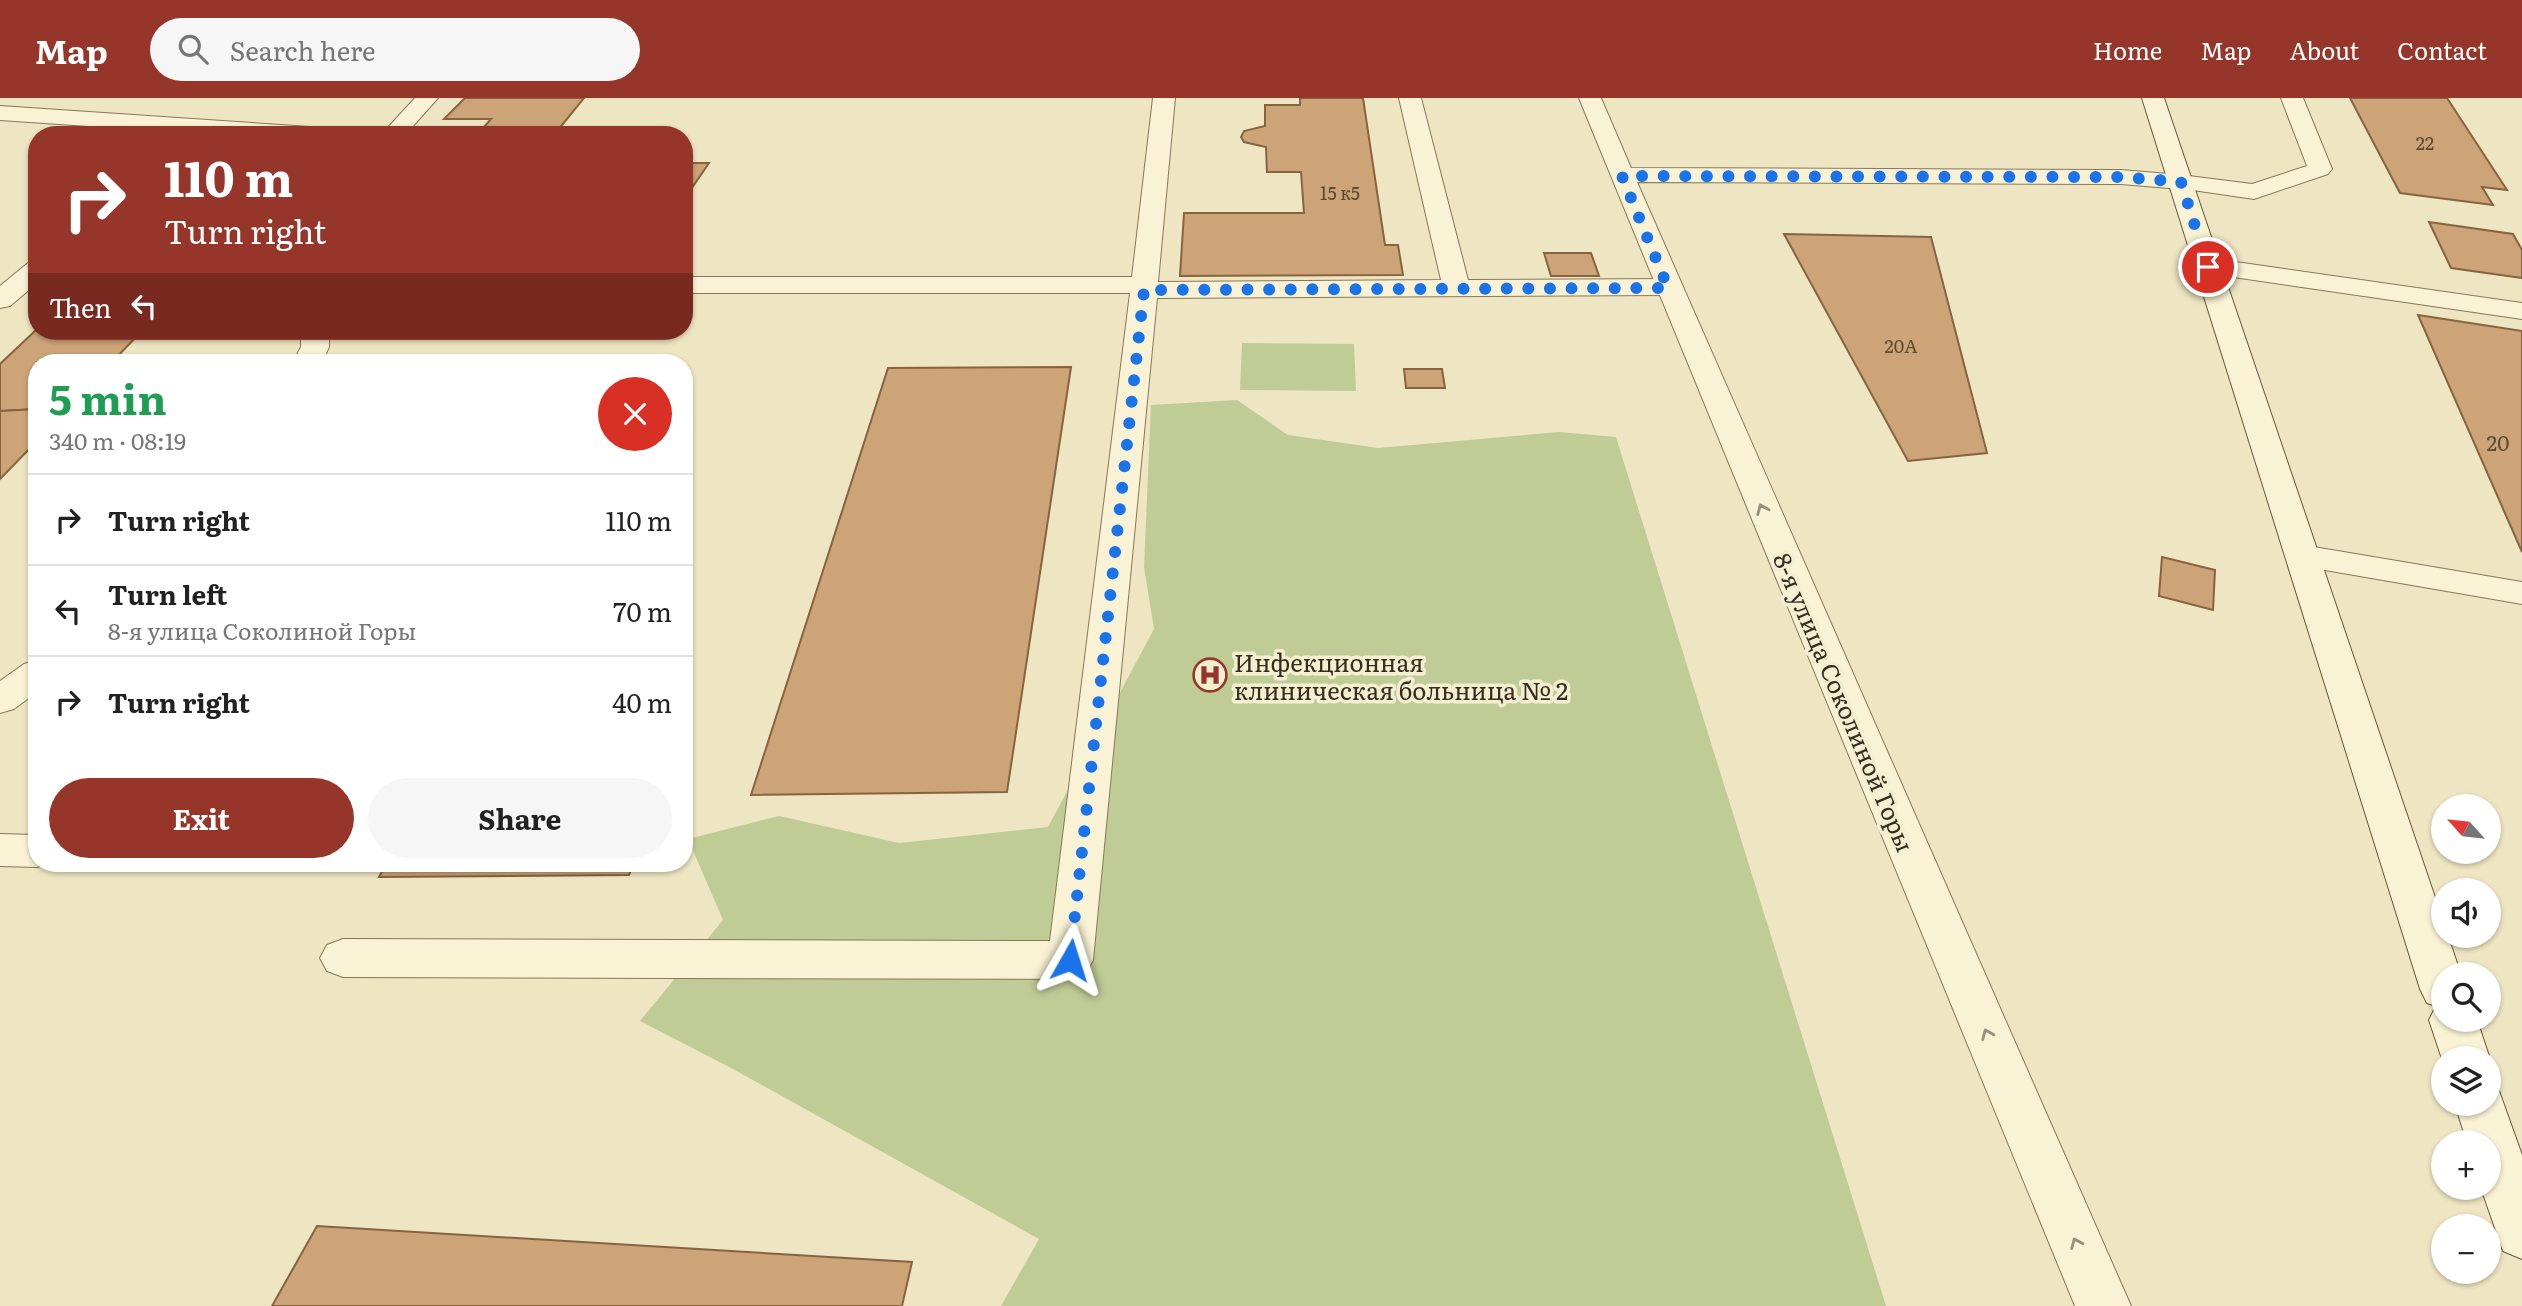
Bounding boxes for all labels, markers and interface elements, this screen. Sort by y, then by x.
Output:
search box [150,18,640,81]
text: Map [35,25,108,74]
icon: search [174,30,212,68]
text: Search here [230,30,376,69]
text: Home [2093,32,2162,67]
text: Map [2200,32,2251,67]
text: About [2289,32,2359,67]
text: Contact [2397,32,2487,67]
house number: 22 [2416,129,2434,156]
text: 110 m [164,139,293,212]
icon: right [49,154,140,245]
house number: 15 к5 [1320,179,1360,206]
text: Turn right [164,206,326,254]
pin [2178,237,2238,297]
icon: arrive [2189,248,2227,286]
text: Then [49,287,111,326]
icon: left [125,287,163,325]
house number: 20А [1885,332,1917,359]
text: 5 min [49,366,167,428]
button: close [598,377,672,451]
text: 340 m · 08:19 [49,423,186,457]
house number: 20 [2487,426,2509,457]
text: Turn right [108,500,250,539]
text: 110 m [605,500,672,539]
icon: right [49,501,87,539]
one-way arrow [1757,504,1771,516]
street label: 8-я улица Соколиной Горы [1766,547,1924,857]
text: Turn left [108,574,227,613]
text: 70 m [613,591,672,630]
icon: left [49,592,87,630]
text: 8-я улица Соколиной Горы [108,613,416,647]
place label: Инфекционная клиническая больница № 2 [1234,644,1568,707]
hospital icon: Инфекционная клиническая больница № 2 [1191,656,1229,694]
text: Turn right [108,682,250,721]
text: 40 m [612,682,672,721]
icon: right [49,683,87,721]
button: Exit [49,778,354,858]
button: Share [368,778,672,858]
north arrow [2431,794,2501,864]
map controls [2431,794,2501,1284]
button: sound [2431,878,2501,948]
position arrow [1033,923,1107,997]
button: search [2431,962,2501,1032]
one-way arrow [1981,1029,1995,1041]
button: layers [2431,1046,2501,1116]
button: + [2431,1130,2501,1200]
button: − [2431,1214,2501,1284]
one-way arrow [2070,1238,2084,1251]

